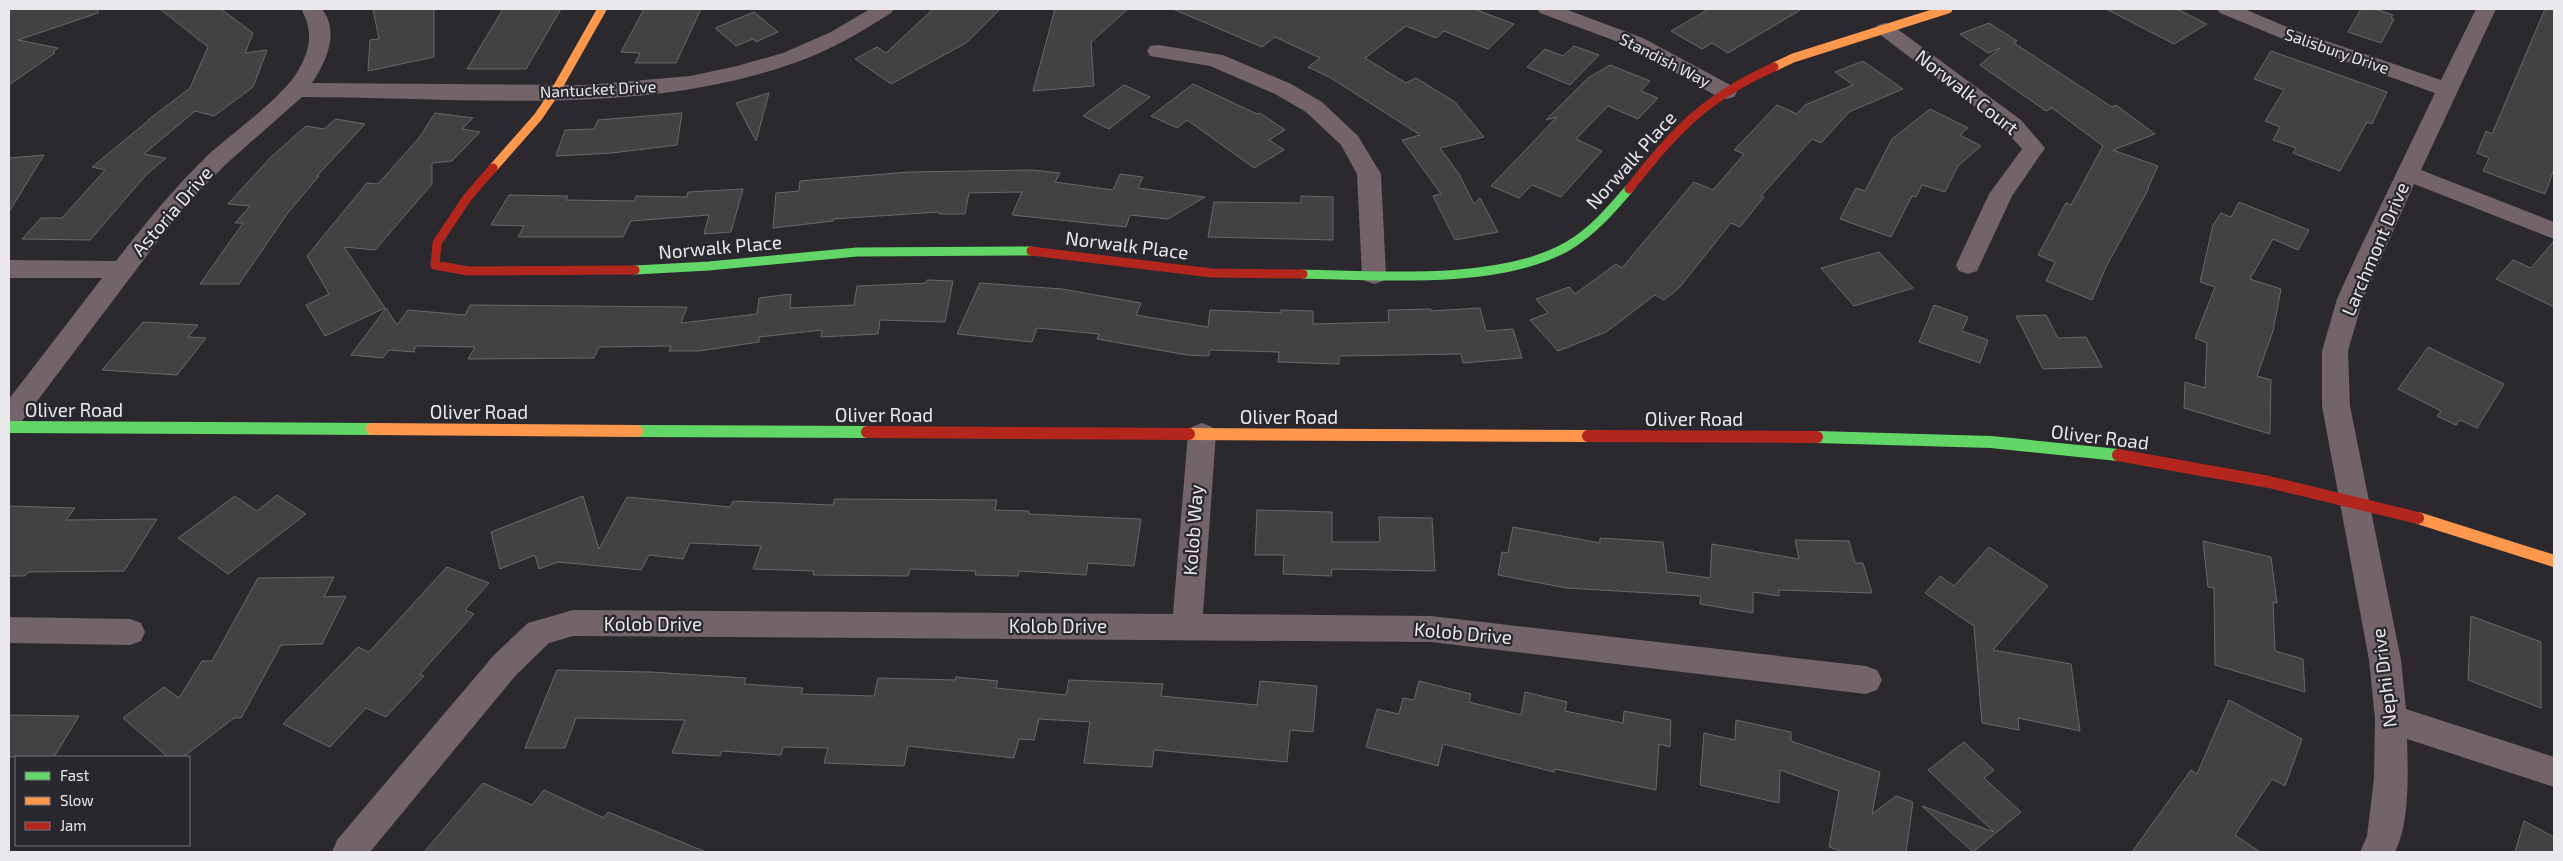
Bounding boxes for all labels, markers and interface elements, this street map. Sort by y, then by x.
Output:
street label: Salisbury Drive [2283,24,2392,77]
street label: Standish Way [1617,29,1714,91]
street label: Norwalk Court [1911,44,2023,139]
street label: Nantucket Drive [539,76,657,101]
street label: Norwalk Place [1581,106,1681,213]
street label: Astoria Drive [126,161,217,260]
street label: Larchmont Drive [2336,179,2413,319]
street label: Norwalk Place [1064,226,1190,263]
street label: Norwalk Place [657,230,783,263]
street label: Oliver Road [25,398,123,421]
street label: Oliver Road [430,400,528,423]
street label: Oliver Road [835,403,933,426]
street label: Oliver Road [1240,405,1338,428]
street label: Oliver Road [1645,407,1743,430]
street label: Oliver Road [2050,419,2150,454]
street label: Kolob Way [1178,484,1207,576]
street label: Kolob Drive [604,612,702,635]
street label: Kolob Drive [1009,614,1107,637]
street label: Kolob Drive [1413,617,1513,648]
street label: Nephi Drive [2366,627,2401,729]
legend [15,756,190,846]
text: Fast [60,766,90,784]
text: Slow [60,791,94,809]
text: Jam [60,816,86,834]

